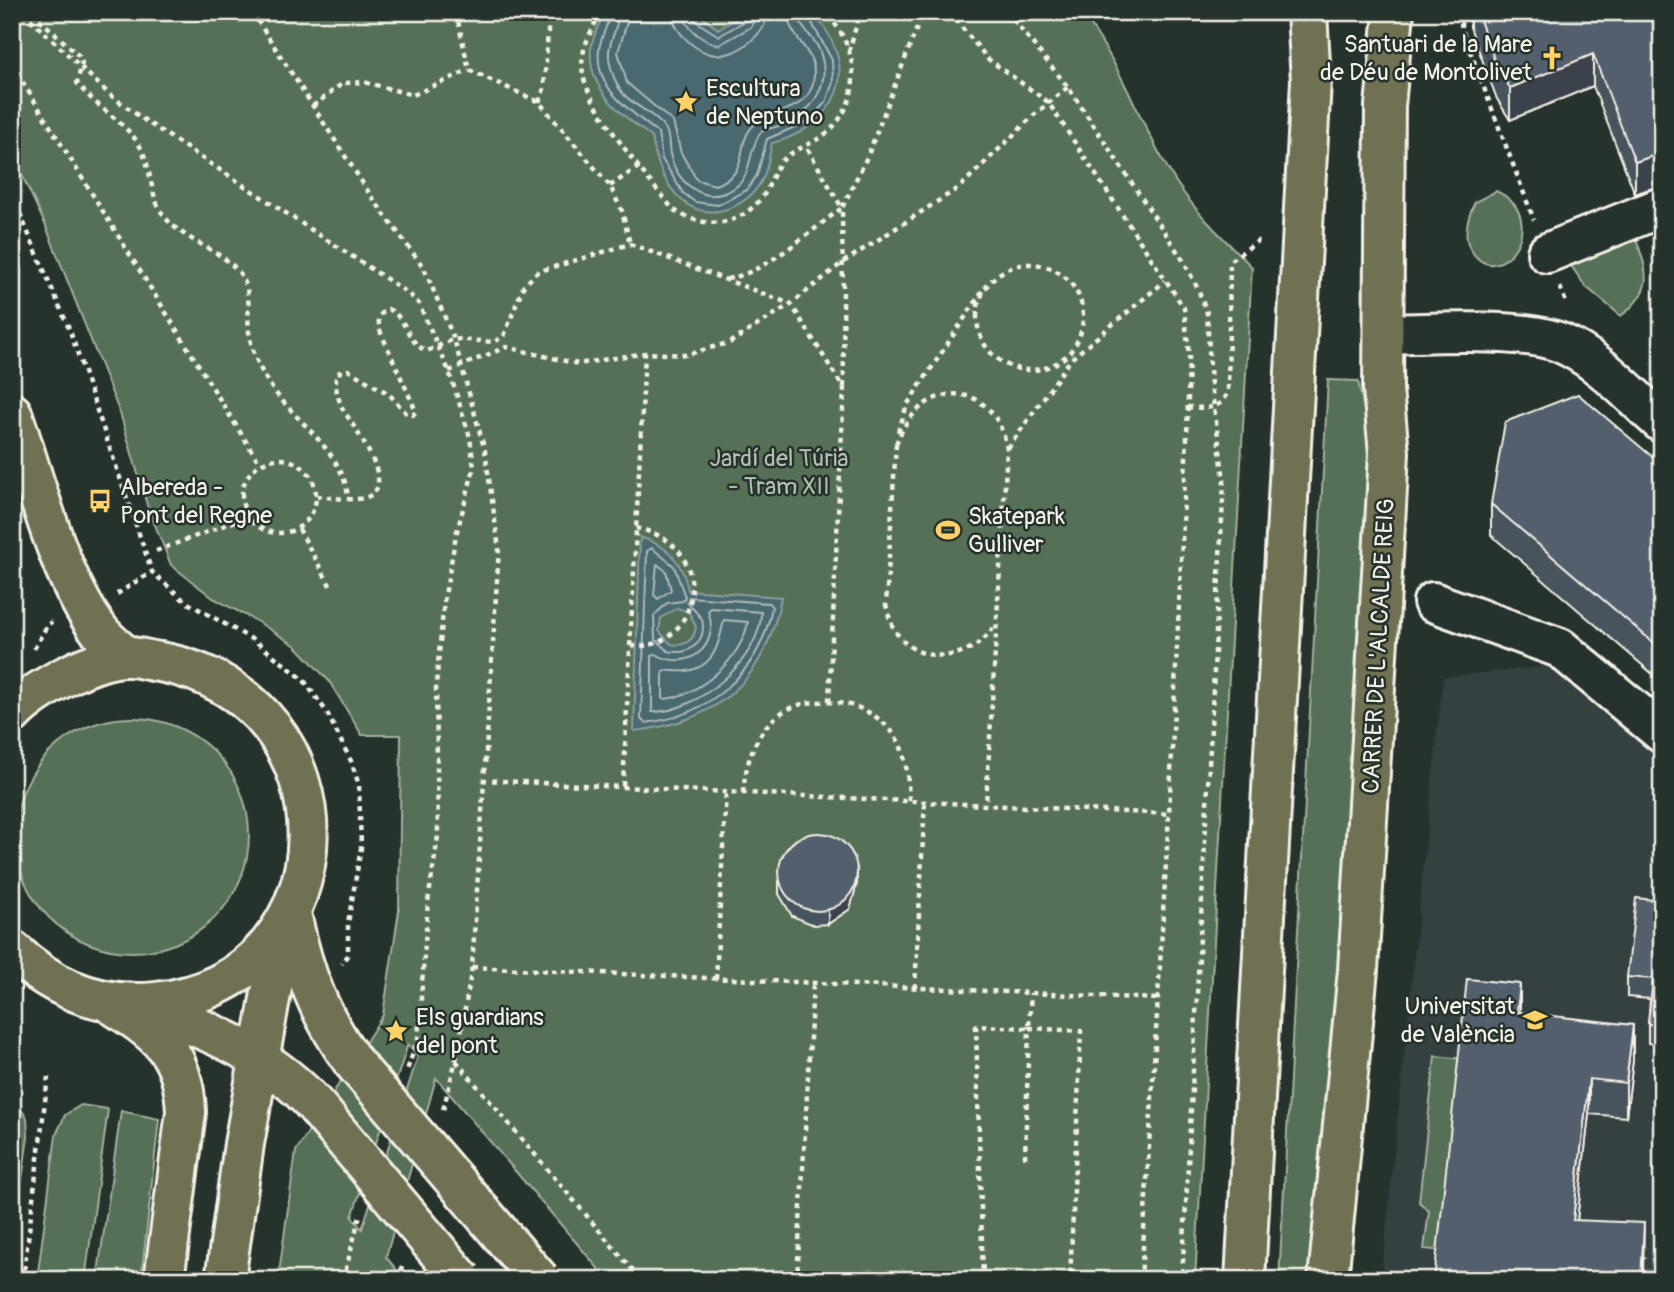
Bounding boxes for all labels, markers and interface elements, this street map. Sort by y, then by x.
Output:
place label: Santuari de la Mare de Déu de Montolivet [1320,30,1532,87]
church icon: Santuari de la Mare de Déu de Montolivet [1538,44,1566,72]
place label: Escultura de Neptuno [706,74,823,131]
place icon: Escultura de Neptuno [672,88,700,116]
park label: Jardí del Túria - Tram XII [710,444,848,501]
place label: Albereda - Pont del Regne [120,473,272,530]
bus stop icon: Albereda - Pont del Regne [86,487,114,515]
street label: CARRER DE L'ALCALDE REIG [1356,498,1401,794]
place label: Skatepark Gulliver [968,502,1065,559]
sports icon: Skatepark Gulliver [934,516,962,544]
place label: Universitat de València [1401,992,1515,1049]
place label: Els guardians del pont [416,1003,544,1060]
school or university icon: Universitat de València [1521,1006,1549,1034]
place icon: Els guardians del pont [382,1017,410,1045]

